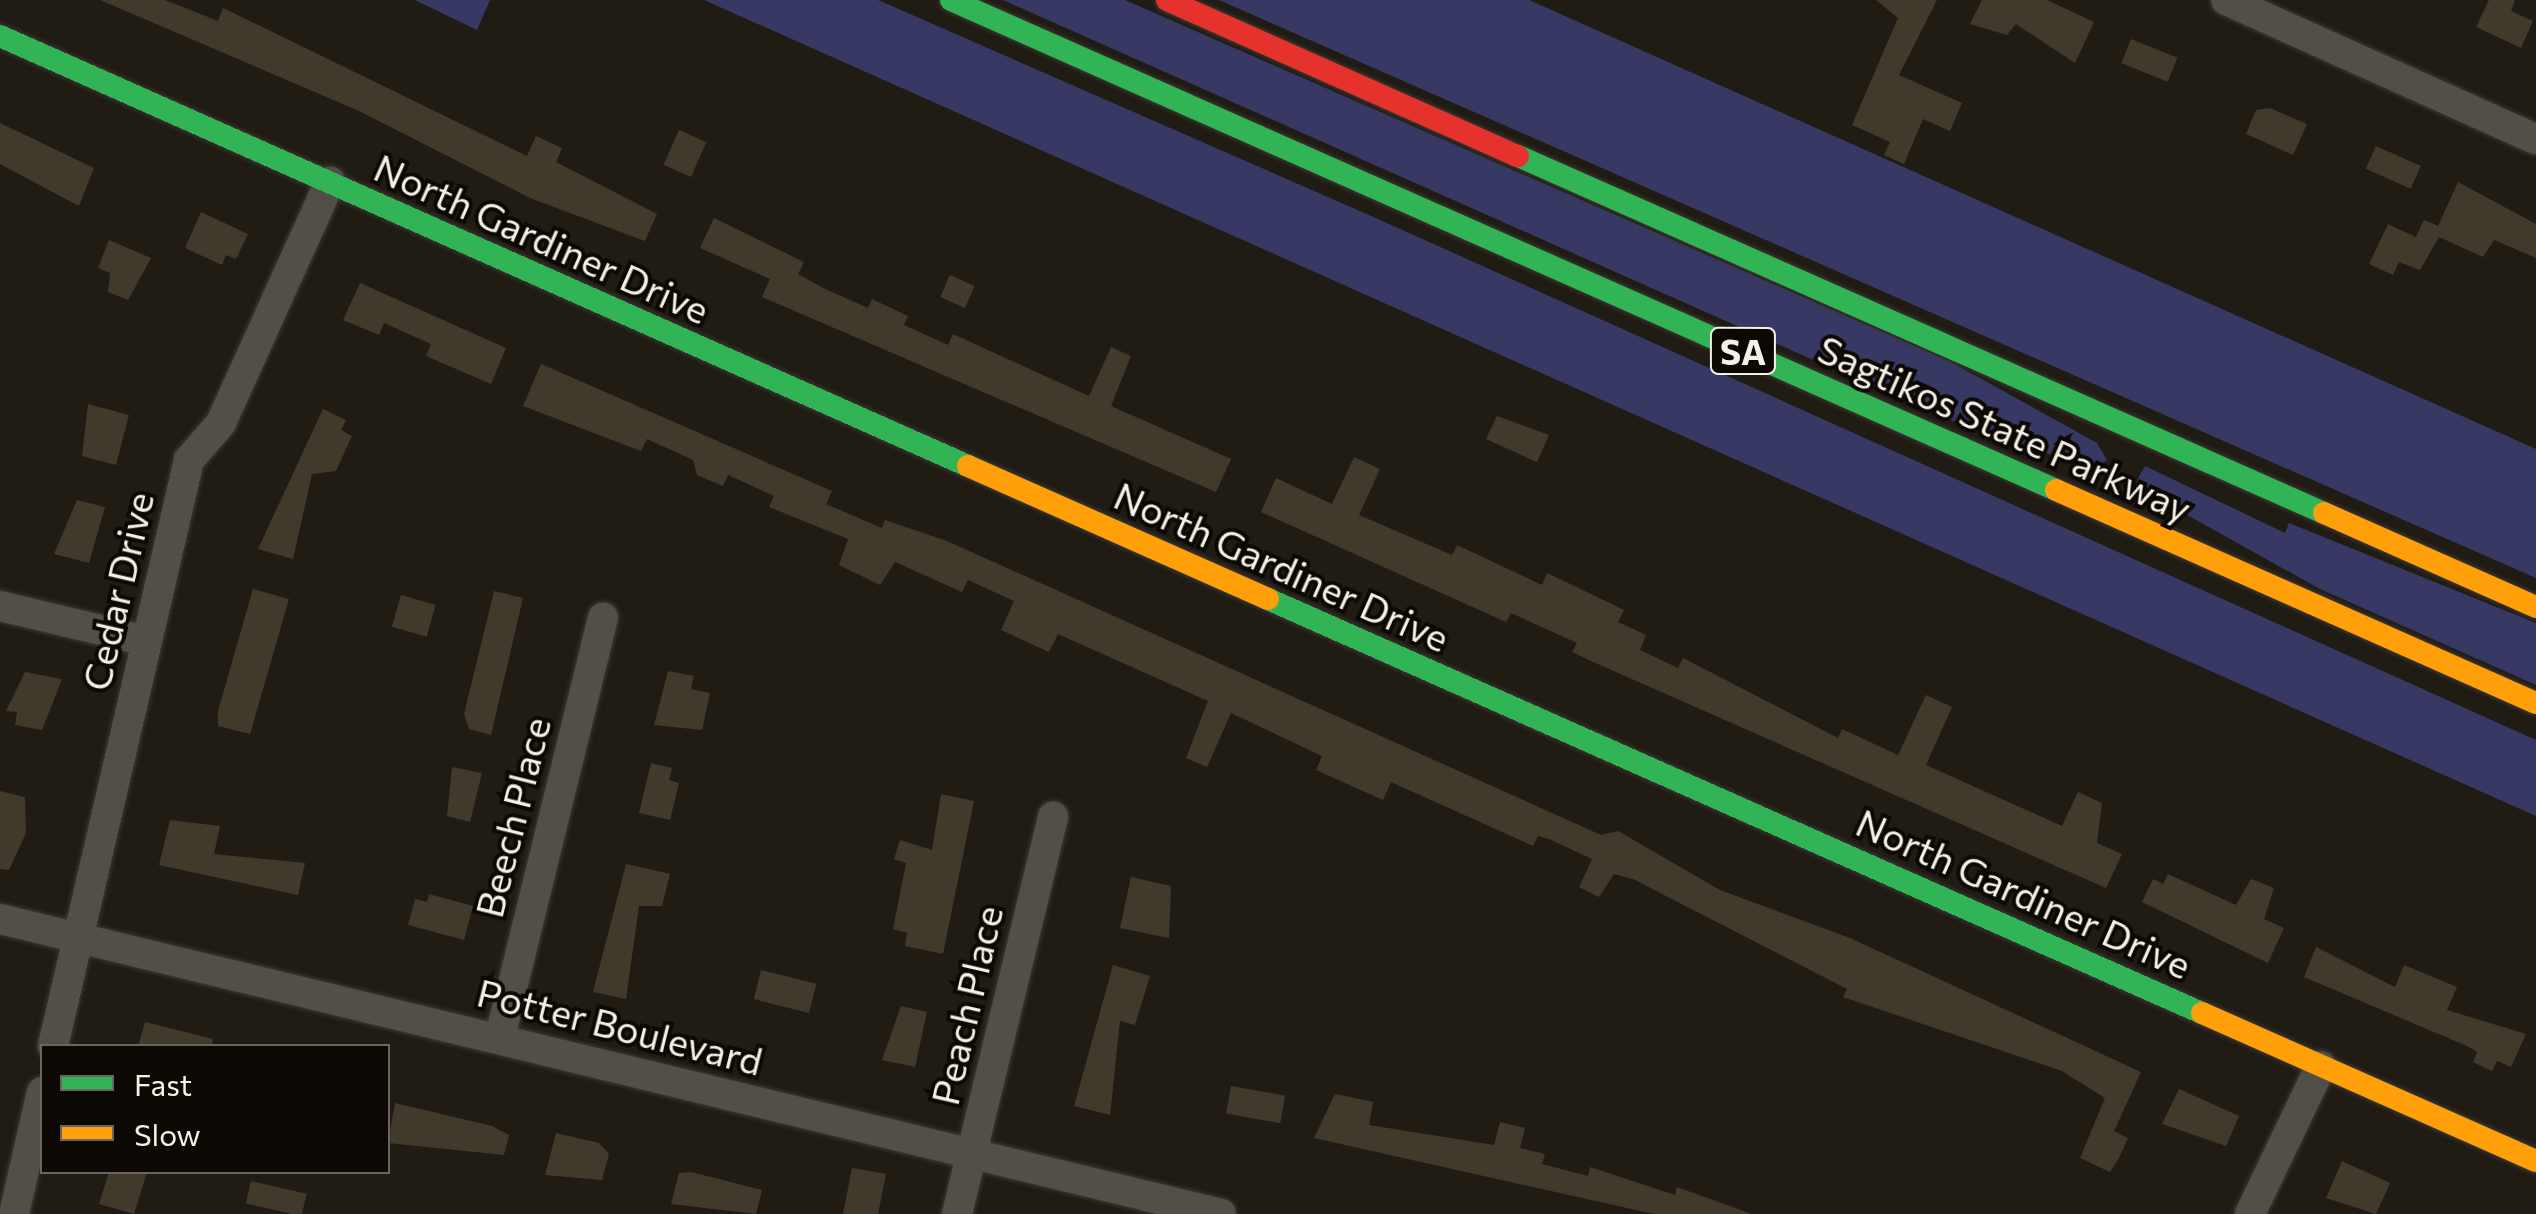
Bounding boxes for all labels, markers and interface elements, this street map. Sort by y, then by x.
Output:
street label: North Gardiner Drive [368,144,716,332]
road number: SA [1708,321,1778,381]
street label: Sagtikos State Parkway [1811,325,2199,531]
street label: North Gardiner Drive [1108,472,1456,660]
street label: Cedar Drive [72,487,162,695]
street label: Beech Place [465,712,559,922]
street label: North Gardiner Drive [1850,799,2198,987]
street label: Peach Place [921,901,1011,1109]
street label: Potter Boulevard [473,969,767,1083]
legend [40,1044,390,1174]
text: Fast [134,1065,192,1102]
text: Slow [134,1115,201,1152]

